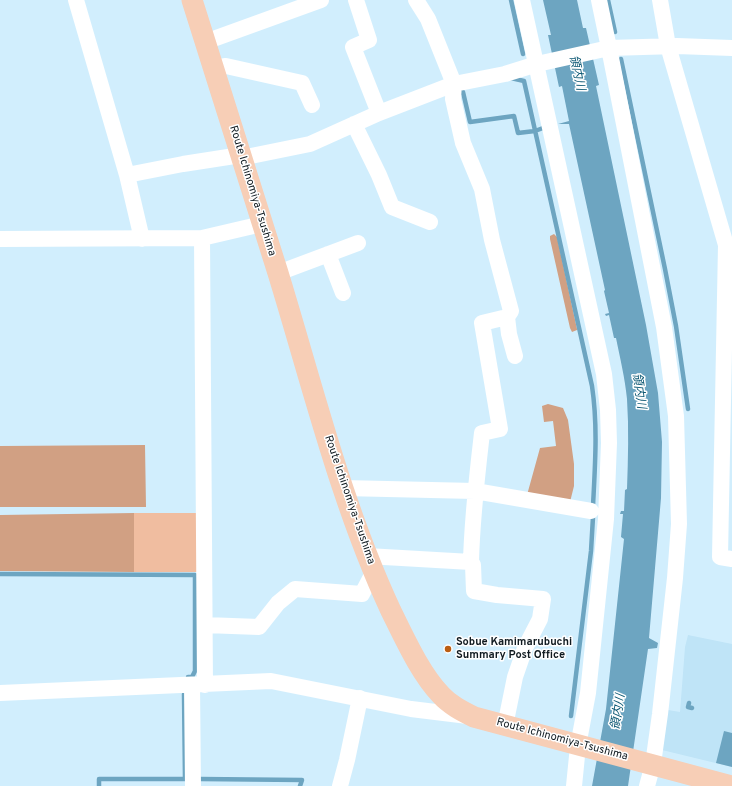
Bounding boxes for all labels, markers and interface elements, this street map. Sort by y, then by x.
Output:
water label: 領内川 [565,54,587,92]
street label: Route Ichinomiya-Tsushima [226,124,278,258]
water label: 領内川 [628,372,648,410]
street label: Route Ichinomiya-Tsushima [321,434,377,566]
place label: Sobue Kamimarubuchi Summary Post Office [456,636,572,662]
marker: Sobue Kamimarubuchi Summary Post Office [443,644,453,654]
water label: 領内川 [609,693,629,731]
street label: Route Ichinomiya-Tsushima [495,716,629,764]

